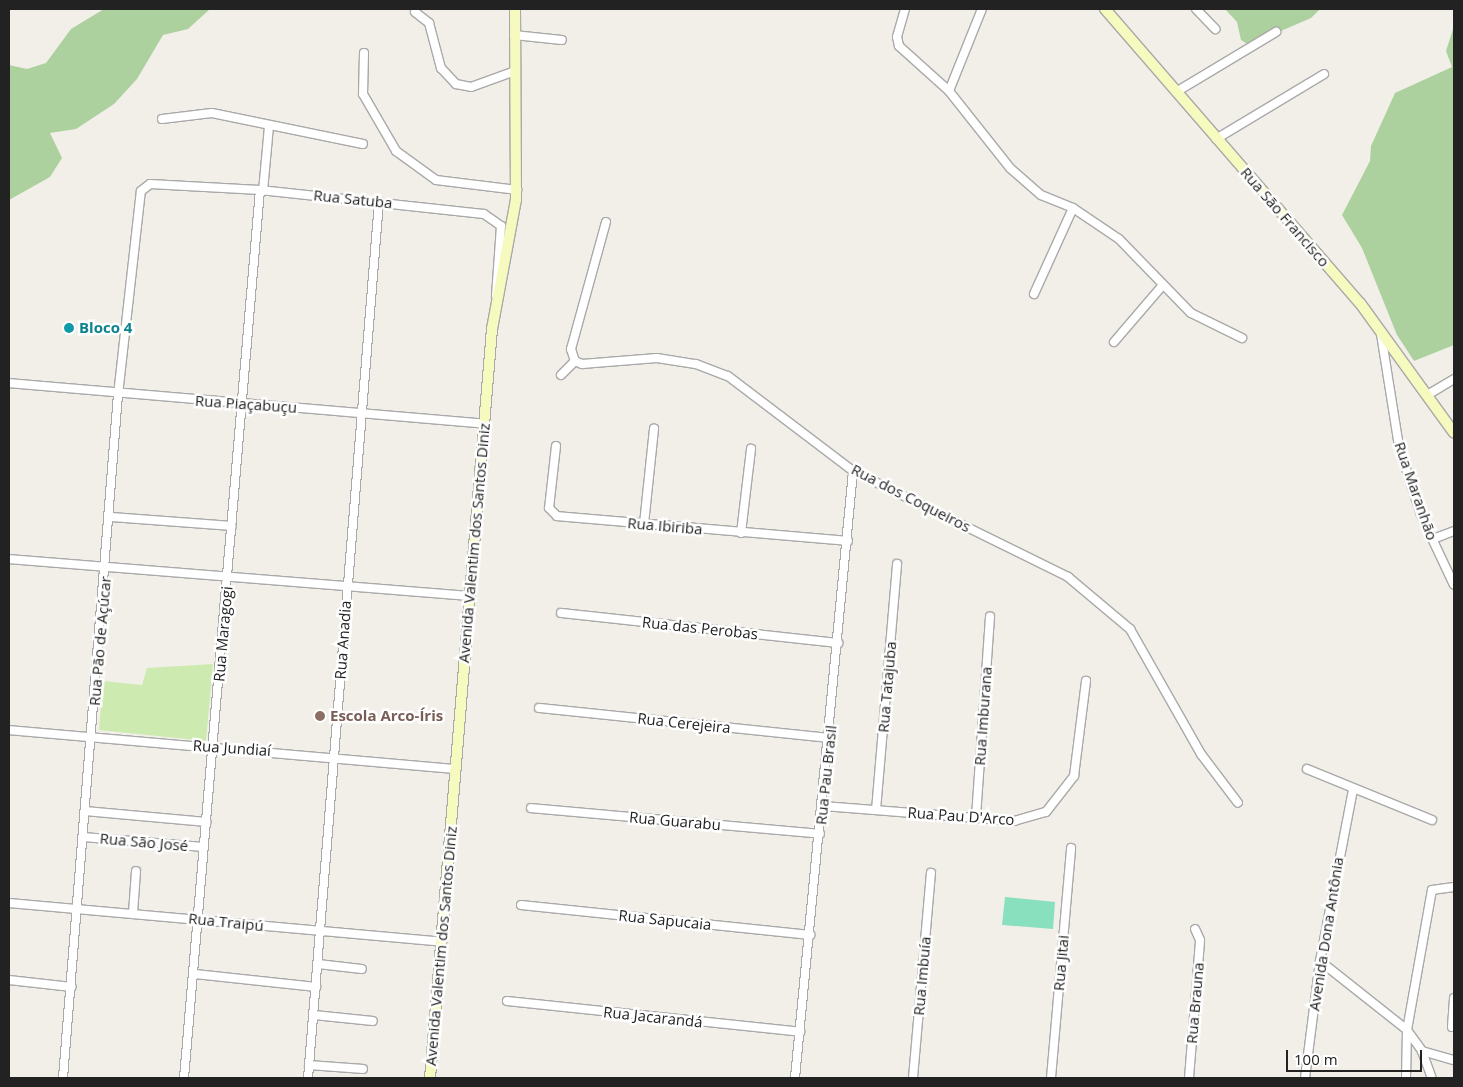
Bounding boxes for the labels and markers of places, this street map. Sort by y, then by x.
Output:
place label: Bloco 4 [79,319,132,337]
marker: Bloco 4 [63,322,75,334]
place label: Escola Arco-Íris [330,707,443,725]
marker: Escola Arco-Íris [314,710,326,722]

